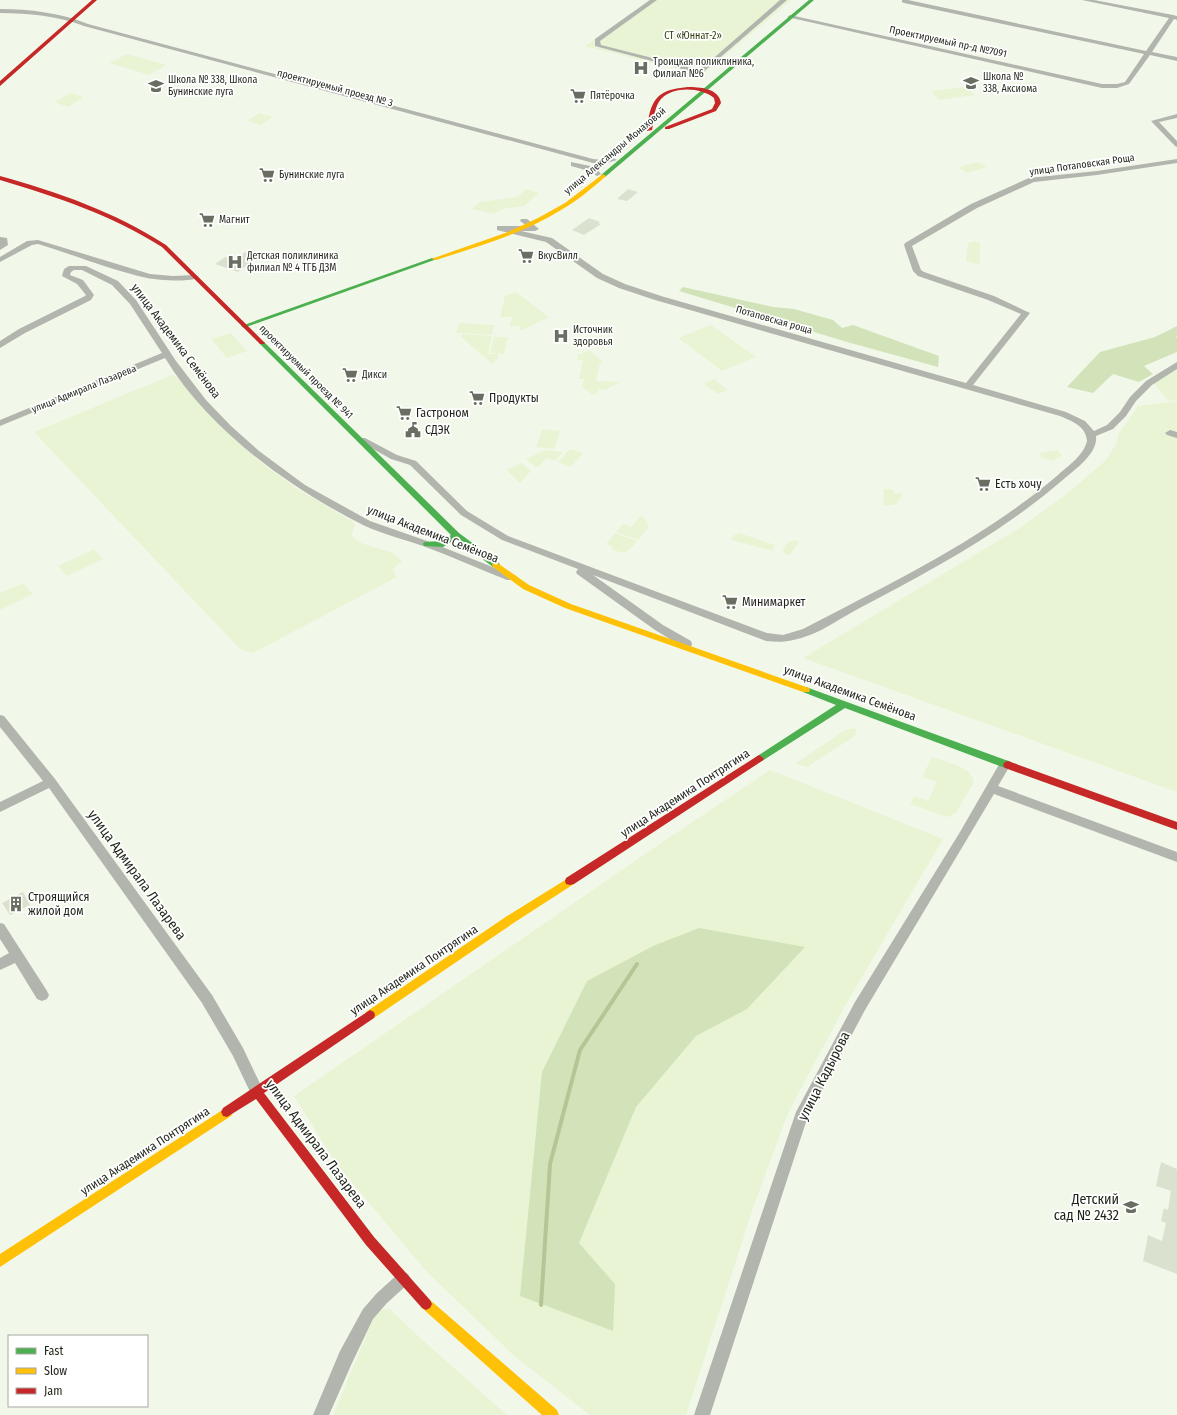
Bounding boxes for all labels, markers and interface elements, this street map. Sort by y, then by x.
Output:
street label: Проектируемый пр-д №7091 [888,24,1008,60]
park label: СТ «Юннат-2» [664,30,722,42]
place label: Троицкая поликлиника, Филиал №6 [653,56,754,80]
hospital icon: Троицкая поликлиника, Филиал №6 [632,59,650,77]
street label: проектируемый проезд № 3 [276,67,395,109]
place label: Школа № 338, Аксиома [983,71,1037,95]
place label: Школа № 338, Школа Бунинские луга [168,74,257,98]
school or university icon: Школа № 338, Аксиома [962,74,980,92]
school or university icon: Школа № 338, Школа Бунинские луга [147,77,165,95]
supermarket icon: Пятёрочка [569,87,587,105]
place label: Пятёрочка [590,90,635,102]
street label: улица Александры Монаховой [562,105,668,197]
street label: улица Потаповская Роща [1029,152,1135,178]
supermarket icon: Бунинские луга [258,166,276,184]
place label: Бунинские луга [279,169,344,181]
supermarket icon: Магнит [198,211,216,229]
place label: Магнит [219,214,251,226]
supermarket icon: ВкусВилл [517,247,535,265]
place label: Детская поликлиника филиал № 4 ТГБ ДЗМ [246,250,339,274]
place label: ВкусВилл [538,250,578,262]
hospital icon: Детская поликлиника филиал № 4 ТГБ ДЗМ [226,253,244,271]
street label: улица Академика Семёнова [128,281,224,401]
street label: Потаповская роща [734,303,814,337]
street label: проектируемый проезд № 941 [257,323,355,421]
place label: Источник здоровья [573,324,613,348]
hospital icon: Источник здоровья [552,327,570,345]
street label: улица Адмирала Лазарева [30,362,138,416]
supermarket icon: Дикси [341,366,359,384]
place label: Дикси [361,369,387,381]
supermarket icon: Продукты [468,389,486,407]
place label: Продукты [489,391,539,405]
supermarket icon: Гастроном [395,404,413,422]
place label: Гастроном [416,406,469,420]
public building icon: СДЭК [404,421,422,439]
place label: СДЭК [425,423,451,437]
supermarket icon: Есть хочу [974,475,992,493]
place label: Есть хочу [995,477,1042,491]
street label: улица Академика Семёнова [365,502,501,566]
supermarket icon: Минимаркет [721,593,739,611]
place label: Минимаркет [742,595,806,609]
street label: улица Академика Семёнова [782,663,918,724]
street label: улица Академика Понтрягина [618,746,752,840]
street label: улица Адмирала Лазарева [84,807,190,943]
place label: Строящийся жилой дом [28,890,90,918]
building icon: Строящийся жилой дом [7,895,25,913]
street label: улица Академика Понтрягина [348,922,481,1018]
street label: улица Кадырова [794,1029,854,1123]
street label: улица Адмирала Лазарева [262,1076,370,1212]
street label: улица Академика Понтрягина [78,1104,212,1198]
place label: Детский сад № 2432 [1054,1191,1119,1224]
school or university icon: Детский сад № 2432 [1122,1198,1140,1216]
legend [8,1335,148,1407]
text: Fast [44,1344,63,1358]
text: Slow [44,1364,67,1378]
text: Jam [44,1384,62,1398]

